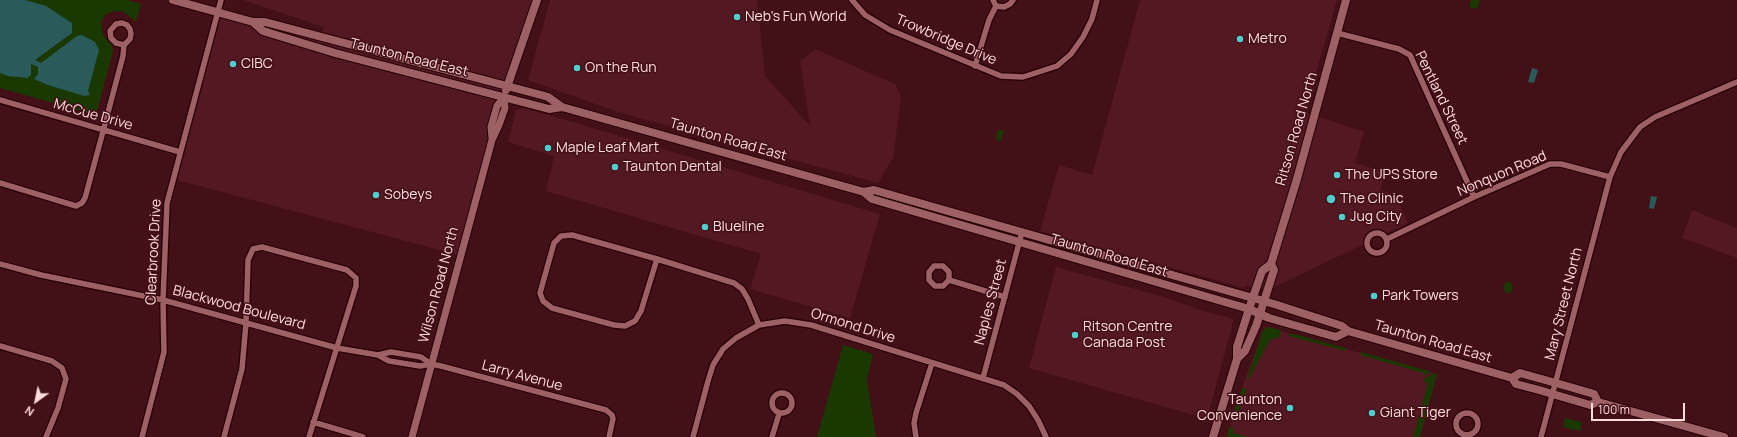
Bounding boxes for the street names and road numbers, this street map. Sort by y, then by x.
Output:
street label: Trowbridge Drive [893,11,999,69]
street label: Taunton Road East [348,35,470,81]
street label: Pentland Street [1411,49,1471,147]
street label: Ritson Road North [1273,70,1321,188]
street label: McCue Drive [51,96,135,134]
street label: Taunton Road East [667,115,789,165]
street label: Nonquon Road [1455,148,1549,200]
street label: Clearbrook Drive [143,198,165,306]
street label: Wilson Road North [415,225,463,345]
street label: Taunton Road East [1048,231,1170,281]
street label: Mary Street North [1542,246,1586,362]
street label: Naples Street [971,257,1011,347]
street label: Blackwood Boulevard [171,282,307,334]
street label: Ormond Drive [809,305,897,347]
street label: Taunton Road East [1372,317,1494,367]
street label: Larry Avenue [480,357,564,395]

